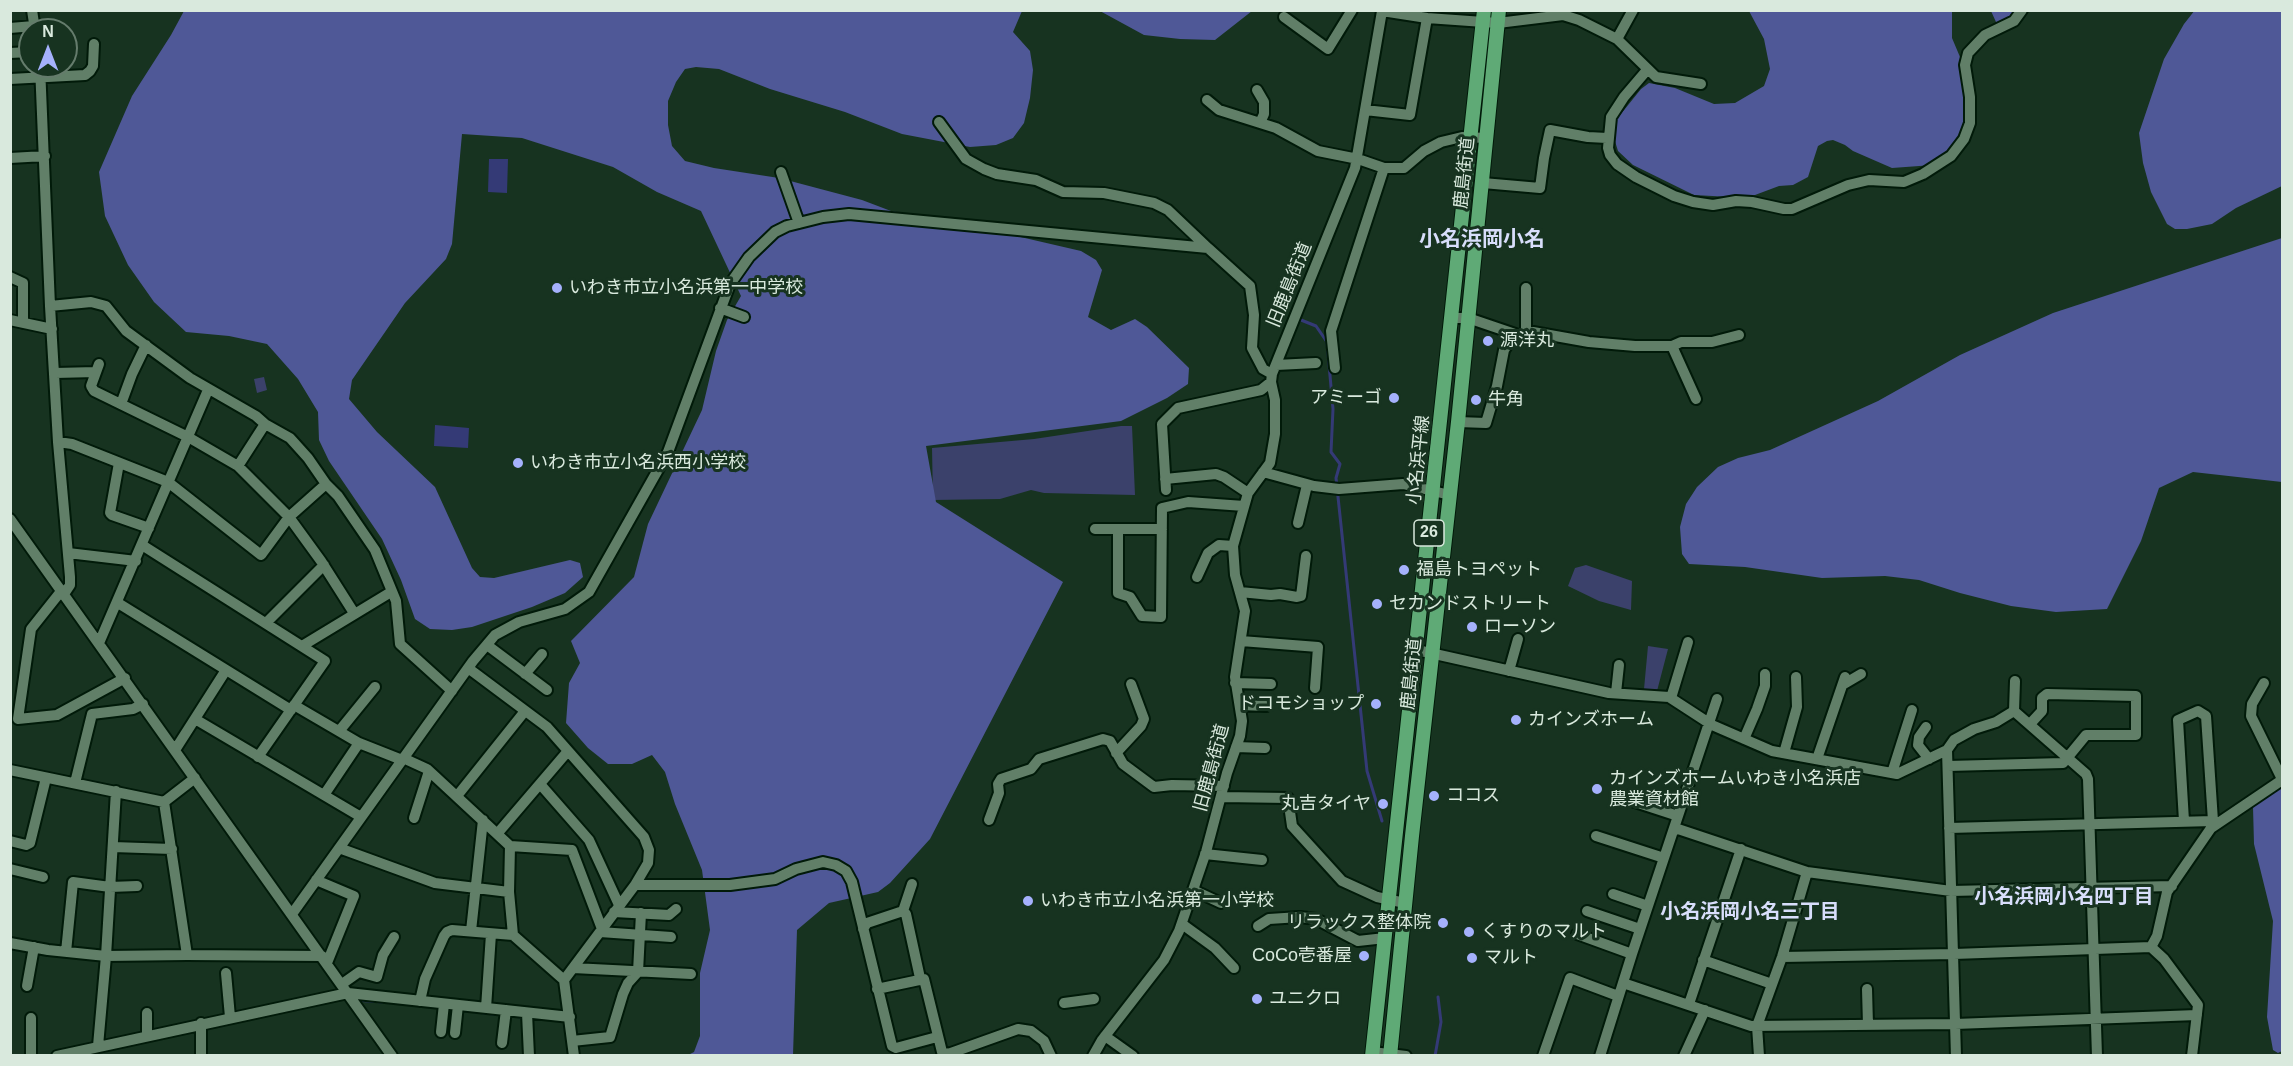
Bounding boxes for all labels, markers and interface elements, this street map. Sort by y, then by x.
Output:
north arrow [18,18,78,78]
text: N [42,23,54,40]
street label: 鹿島街道 [1450,136,1480,210]
district label: 小名浜岡小名 [1419,227,1545,253]
street label: 旧鹿島街道 [1263,239,1317,331]
place label: いわき市立小名浜第一中学校 [569,277,803,299]
marker: いわき市立小名浜第一中学校 [550,281,564,295]
place label: 源洋丸 [1500,330,1554,352]
marker: 源洋丸 [1481,334,1495,348]
place label: アミーゴ [1310,387,1382,409]
place label: 牛角 [1488,389,1524,411]
marker: アミーゴ [1387,391,1401,405]
marker: 牛角 [1469,393,1483,407]
street label: 小名浜平線 [1404,414,1434,506]
place label: いわき市立小名浜西小学校 [530,452,746,474]
marker: いわき市立小名浜西小学校 [511,456,525,470]
road number: 26 [1414,520,1444,546]
place label: 福島トヨペット [1416,559,1542,581]
marker: 福島トヨペット [1397,563,1411,577]
place label: セカンドストリート [1389,593,1551,615]
marker: セカンドストリート [1370,597,1384,611]
place label: ローソン [1484,616,1556,638]
marker: ローソン [1465,620,1479,634]
street label: 鹿島街道 [1397,637,1427,711]
place label: ドコモショップ [1238,693,1364,715]
marker: ドコモショップ [1369,697,1383,711]
place label: カインズホーム [1528,709,1654,731]
marker: カインズホーム [1509,713,1523,727]
street label: 旧鹿島街道 [1190,722,1234,814]
place label: カインズホームいわき小名浜店 農業資材館 [1609,768,1861,810]
marker: カインズホームいわき小名浜店 農業資材館 [1590,782,1604,796]
place label: ココス [1446,785,1500,807]
marker: ココス [1427,789,1441,803]
place label: 丸吉タイヤ [1281,793,1371,815]
marker: 丸吉タイヤ [1376,797,1390,811]
district label: 小名浜岡小名四丁目 [1974,885,2154,909]
place label: いわき市立小名浜第一小学校 [1040,890,1274,912]
marker: いわき市立小名浜第一小学校 [1021,894,1035,908]
district label: 小名浜岡小名三丁目 [1660,900,1840,924]
place label: リラックス整体院 [1287,912,1431,934]
marker: リラックス整体院 [1436,916,1450,930]
place label: くすりのマルト [1481,921,1607,943]
marker: くすりのマルト [1462,925,1476,939]
place label: CoCo壱番屋 [1252,945,1352,967]
place label: マルト [1484,947,1538,969]
marker: CoCo壱番屋 [1357,949,1371,963]
marker: マルト [1465,951,1479,965]
place label: ユニクロ [1269,988,1341,1010]
marker: ユニクロ [1250,992,1264,1006]

